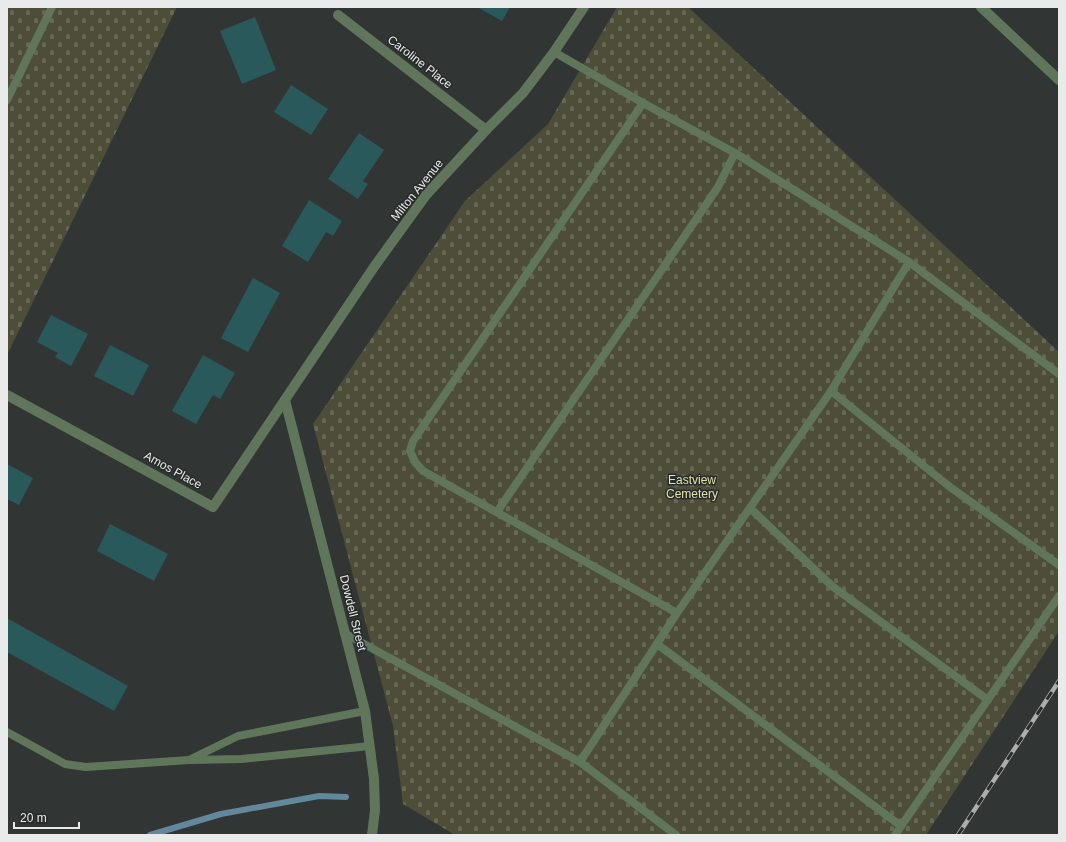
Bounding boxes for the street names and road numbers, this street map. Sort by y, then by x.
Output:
street label: Caroline Place [385,32,455,92]
street label: Milton Avenue [388,156,446,224]
street label: Amos Place [142,448,205,492]
street label: Dowdell Street [337,573,369,653]

